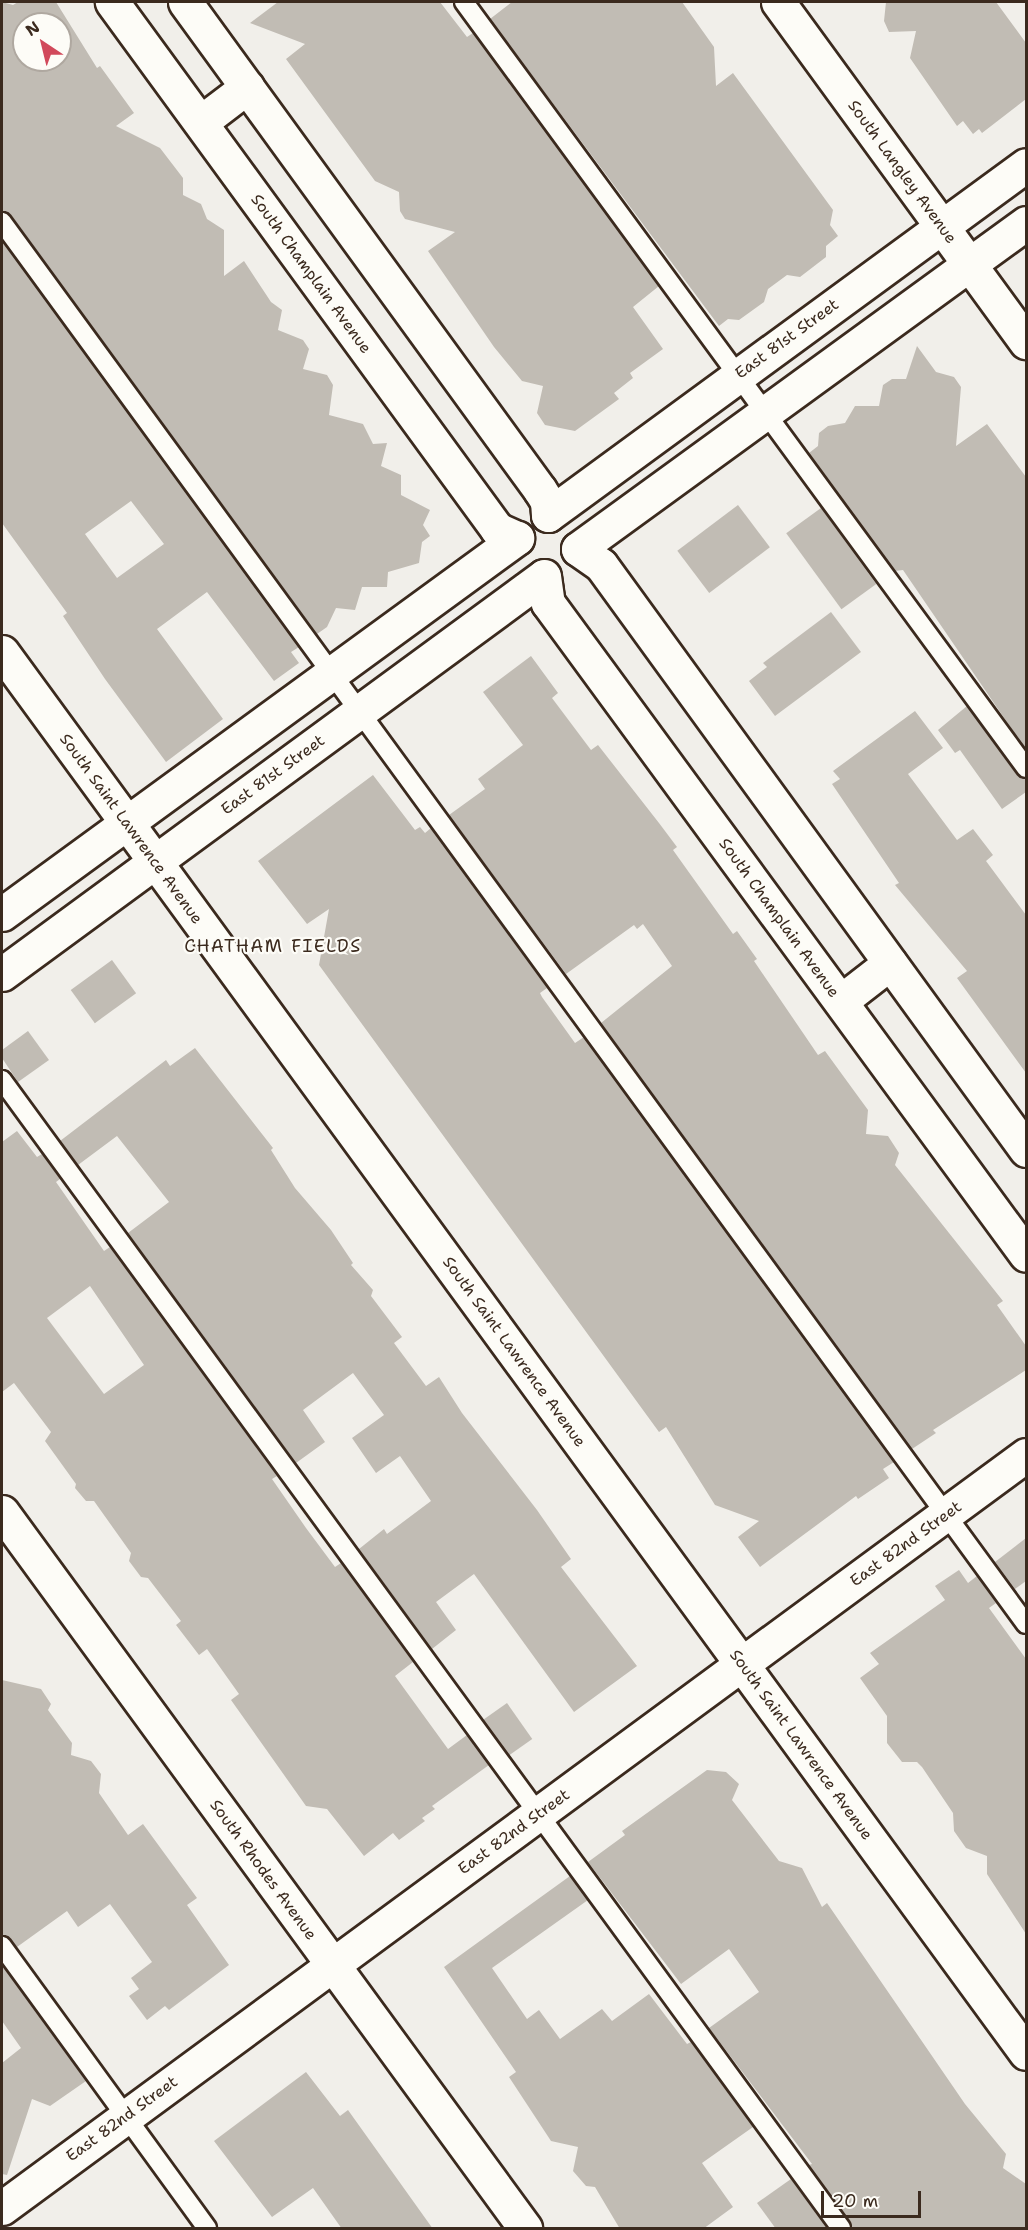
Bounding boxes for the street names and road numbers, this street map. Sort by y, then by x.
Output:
street label: South Langley Avenue [844,97,960,247]
street label: South Champlain Avenue [247,191,375,357]
street label: East 81st Street [731,295,843,383]
street label: South Saint Lawrence Avenue [55,730,207,928]
street label: East 81st Street [217,731,329,819]
street label: South Champlain Avenue [715,835,843,1001]
street label: South Saint Lawrence Avenue [438,1253,590,1451]
street label: East 82nd Street [847,1497,965,1591]
street label: South Saint Lawrence Avenue [725,1646,877,1844]
street label: East 82nd Street [455,1785,573,1879]
street label: South Rhodes Avenue [206,1796,320,1944]
street label: East 82nd Street [63,2072,181,2166]

